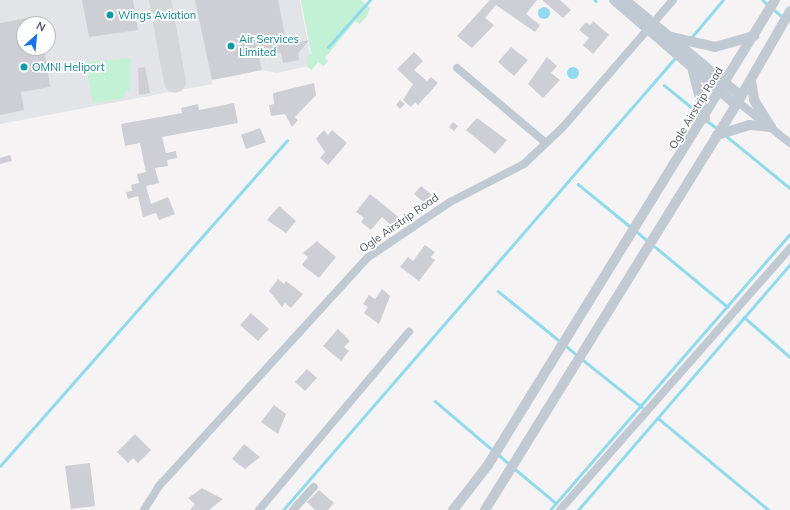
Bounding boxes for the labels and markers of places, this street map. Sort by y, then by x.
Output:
place label: Wings Aviation [118,8,196,22]
marker: Wings Aviation [105,10,115,20]
place label: Air Services Limited [239,33,299,59]
marker: Air Services Limited [226,41,236,51]
place label: OMNI Heliport [32,60,105,74]
marker: OMNI Heliport [19,62,29,72]

